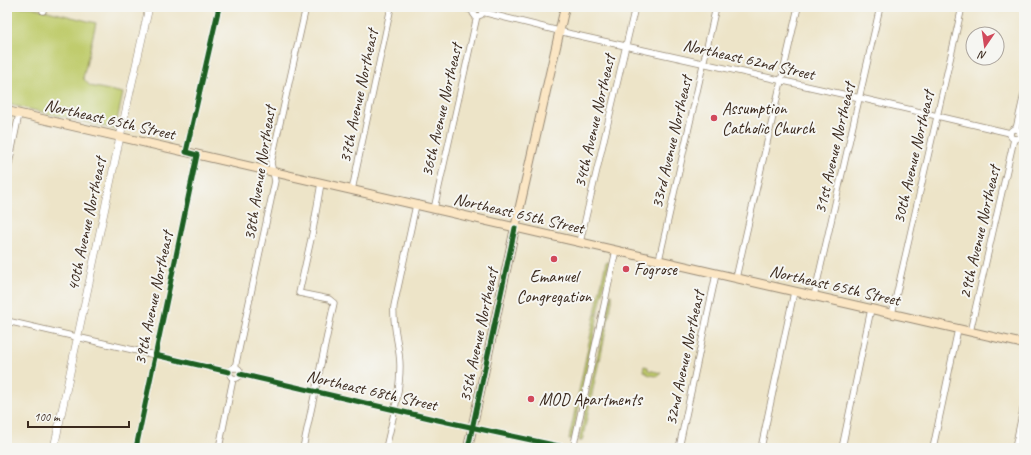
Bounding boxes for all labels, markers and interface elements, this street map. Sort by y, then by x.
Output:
street label: 37th Avenue Northeast [334,25,383,165]
north arrow [965,26,1005,66]
street label: Northeast 62nd Street [681,34,819,85]
street label: 36th Avenue Northeast [416,39,468,179]
text: N [976,48,988,63]
street label: 34th Avenue Northeast [569,50,621,190]
street label: 33rd Avenue Northeast [646,72,697,210]
street label: 31st Avenue Northeast [809,78,860,216]
street label: 30th Avenue Northeast [888,86,940,226]
street label: Northeast 65th Street [43,94,179,145]
place label: Assumption Catholic Church [722,98,816,139]
street label: 38th Avenue Northeast [239,102,281,242]
marker: Assumption Catholic Church [709,113,719,123]
street label: 40th Avenue Northeast [62,153,111,293]
street label: 29th Avenue Northeast [954,161,1006,301]
street label: Northeast 65th Street [452,188,588,239]
street label: 39th Avenue Northeast [129,227,178,367]
marker: Emanuel Congregation [549,254,559,264]
place label: Fogrose [634,259,678,280]
street label: Northeast 65th Street [768,260,904,311]
street label: 35th Avenue Northeast [454,264,503,404]
marker: Fogrose [621,264,631,274]
place label: Emanuel Congregation [517,266,593,307]
street label: 32nd Avenue Northeast [660,287,709,427]
street label: Northeast 68th Street [305,365,441,416]
place label: MOD Apartments [539,389,644,410]
marker: MOD Apartments [526,394,536,404]
scale bar [28,403,129,429]
text: 100 m [34,409,61,425]

